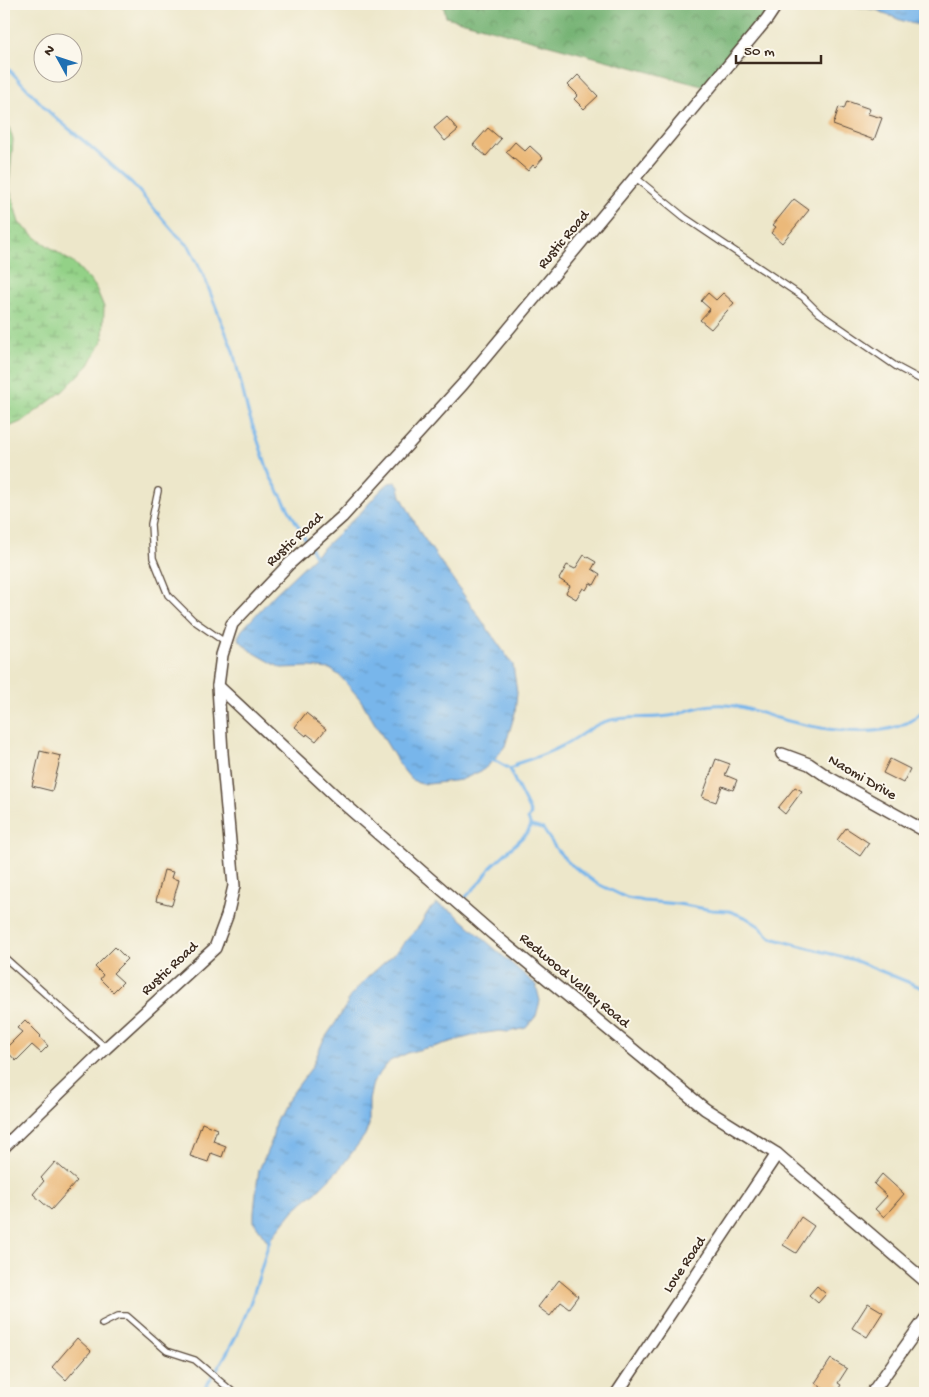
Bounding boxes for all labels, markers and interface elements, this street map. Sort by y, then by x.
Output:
north arrow [32,32,82,82]
scale bar [736,32,822,64]
text: N [41,42,59,60]
text: 50 m [744,43,775,61]
street label: Rustic Road [534,206,595,273]
street label: Rustic Road [263,508,328,571]
street label: Naomi Drive [825,751,900,805]
street label: Redwood Valley Road [515,930,634,1033]
street label: Rustic Road [138,937,203,1000]
street label: Love Road [660,1232,711,1297]

